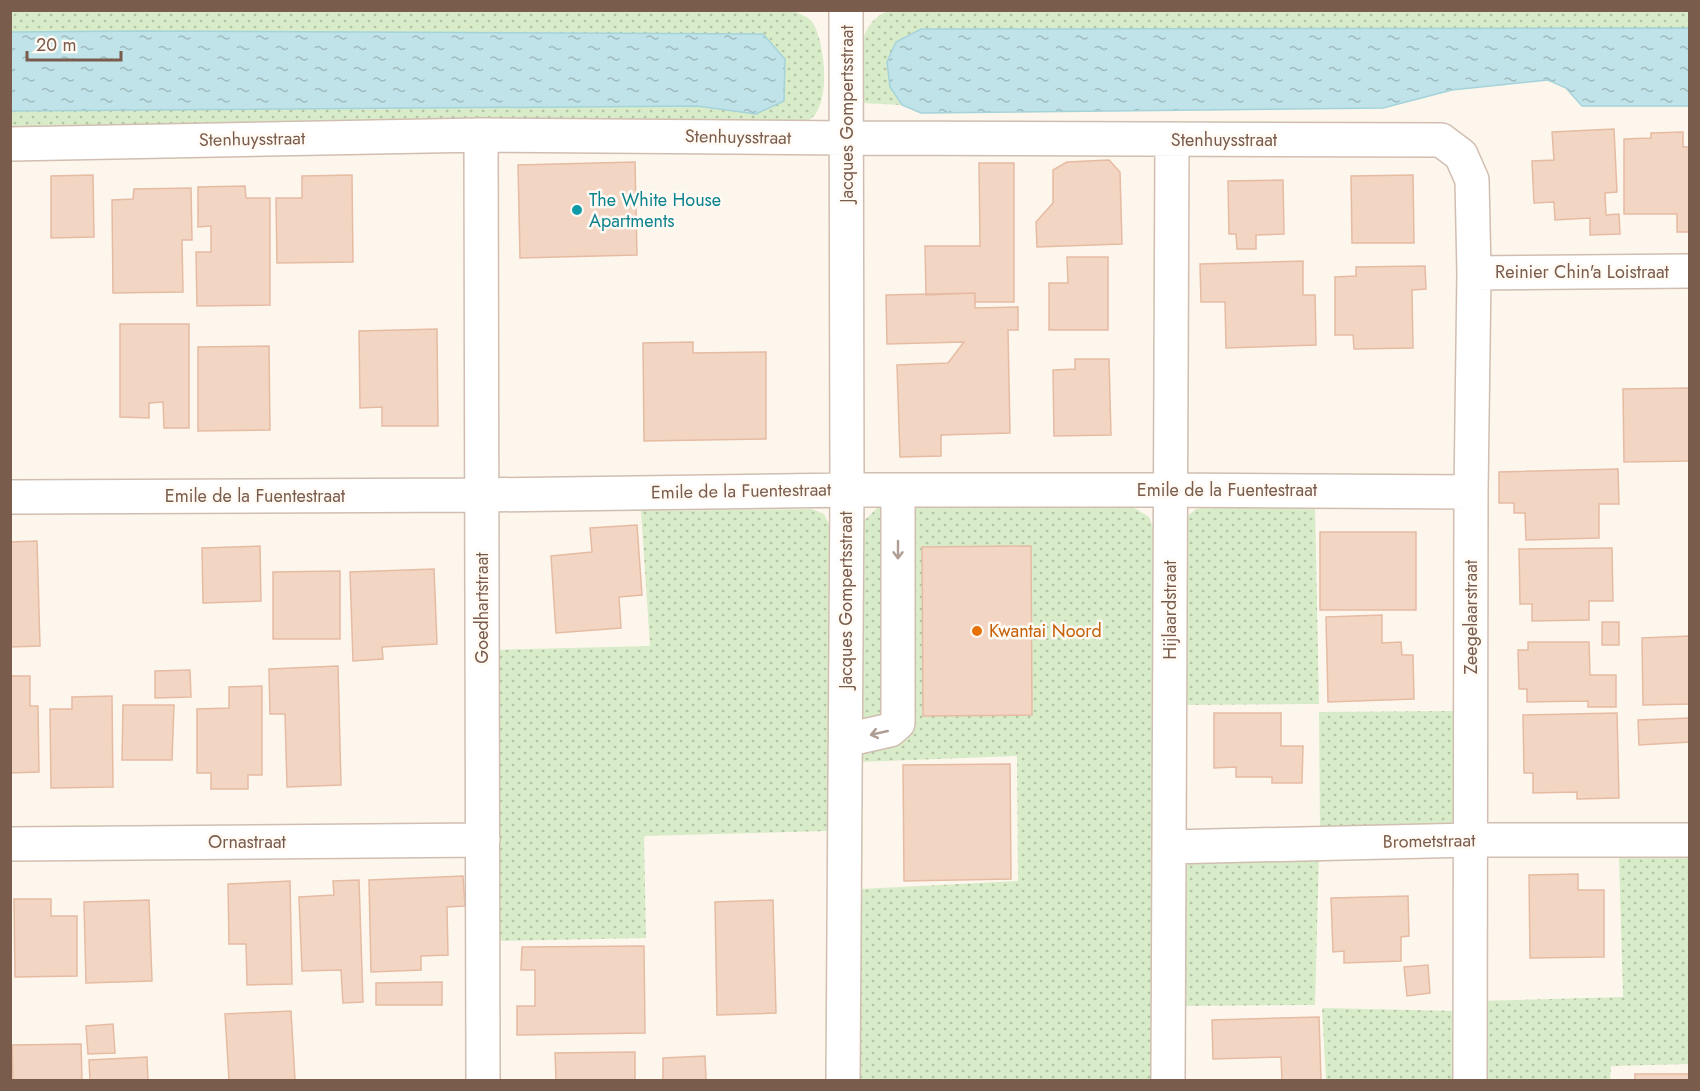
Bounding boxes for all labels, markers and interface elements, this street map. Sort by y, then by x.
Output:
scale bar [27,24,122,62]
street label: Jacques Gompertsstraat [834,24,860,205]
text: 20 m [36,32,76,58]
street label: Stenhuysstraat [685,123,792,151]
street label: Stenhuysstraat [199,125,306,153]
street label: Stenhuysstraat [1171,127,1278,153]
place label: The White House Apartments [589,187,721,234]
marker: The White House Apartments [570,203,584,217]
street label: Reinier Chin'a Loistraat [1495,259,1670,285]
street label: Emile de la Fuentestraat [651,476,832,506]
street label: Emile de la Fuentestraat [1137,477,1318,503]
street label: Emile de la Fuentestraat [165,483,346,509]
street label: Jacques Gompertsstraat [833,510,859,691]
one-way arrow [892,539,904,559]
street label: Goedhartstraat [469,552,495,664]
street label: Zeegelaarstraat [1458,559,1484,674]
street label: Hijlaardstraat [1157,560,1183,660]
place label: Kwantai Noord [989,618,1102,644]
marker: Kwantai Noord [970,624,984,638]
one-way arrow [870,727,889,739]
street label: Brometstraat [1382,827,1476,855]
street label: Ornastraat [208,829,287,855]

